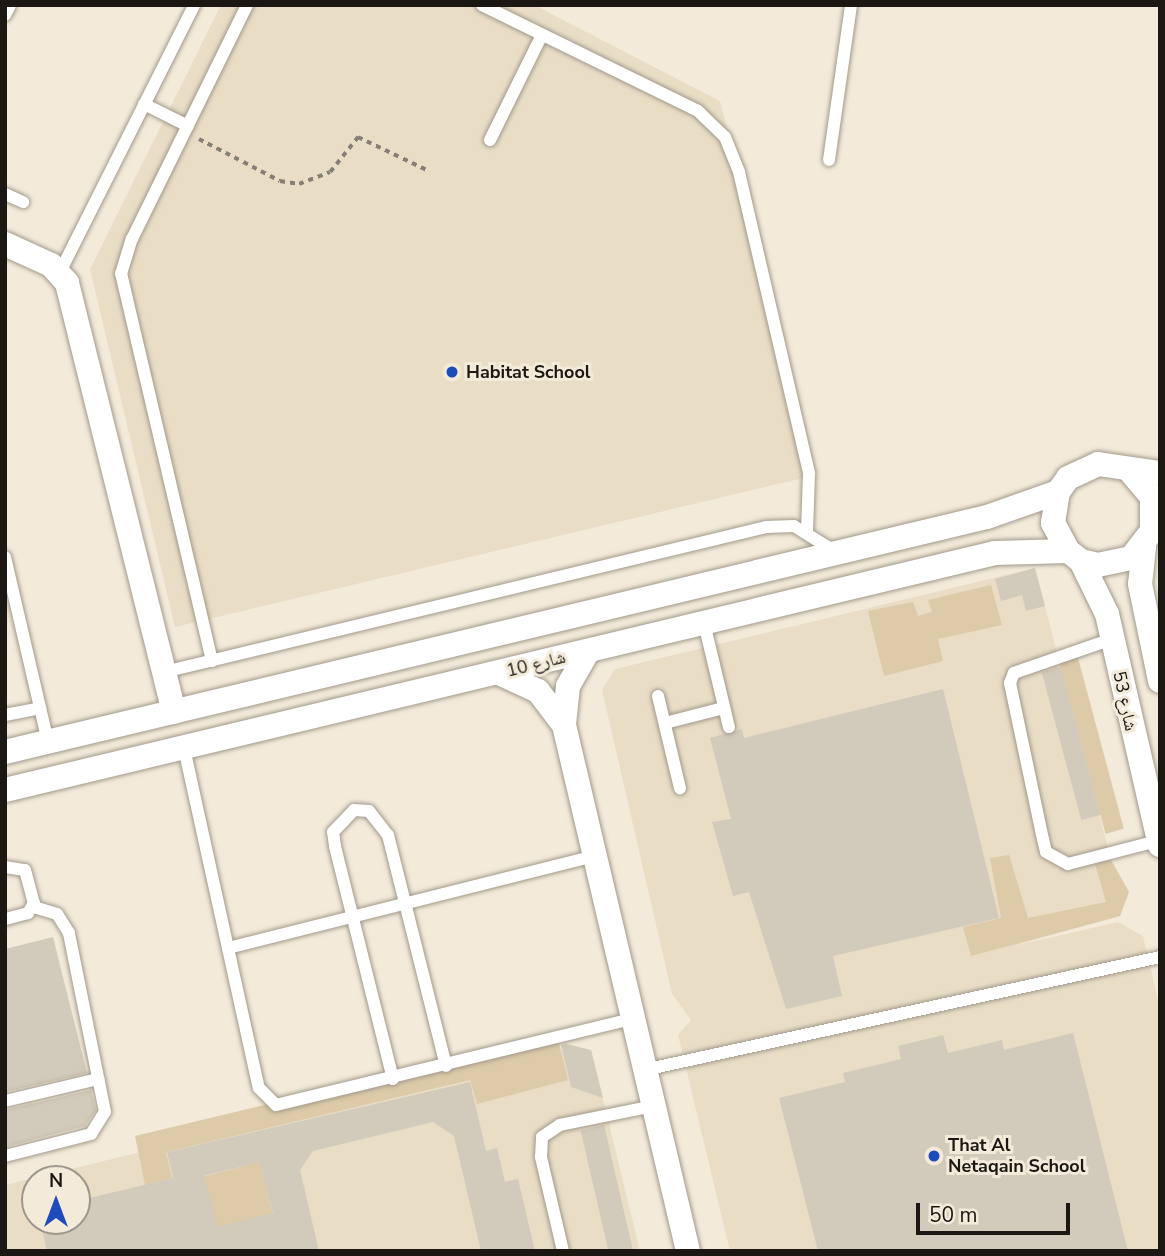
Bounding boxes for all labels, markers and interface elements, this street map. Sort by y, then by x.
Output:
place label: Habitat School [466,361,591,383]
marker: Habitat School [444,364,460,380]
street label: شارع 10 [504,646,568,682]
street label: شارع 53 [1108,669,1142,733]
place label: That Al Netaqain School [948,1135,1085,1178]
marker: That Al Netaqain School [926,1148,942,1164]
north arrow [21,1165,91,1235]
text: N [49,1168,63,1194]
scale bar [920,1190,1074,1234]
text: 50 m [929,1201,978,1229]

